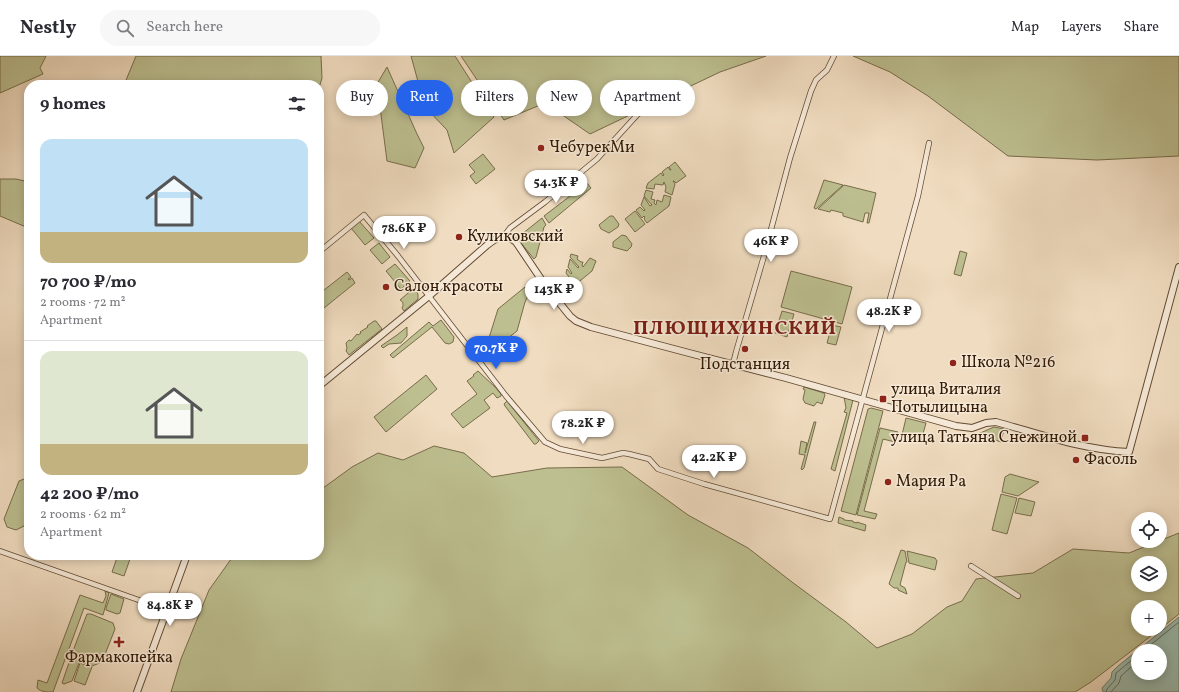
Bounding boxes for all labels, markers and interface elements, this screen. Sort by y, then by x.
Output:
search box [100,10,380,46]
text: Nestly [20,15,76,41]
icon: search [114,17,136,39]
text: Search here [146,17,223,38]
text: Map [1011,18,1039,37]
text: Layers [1061,18,1101,37]
text: Share [1123,18,1159,37]
chip: Buy [336,80,388,116]
chip: Rent [396,80,453,116]
chip: Filters [461,80,528,116]
chip: New [536,80,592,116]
chip: Apartment [600,80,695,116]
text: 9 homes [40,93,106,116]
icon: filters [286,93,308,115]
place label: ЧебурекМи [549,137,635,159]
marker: ЧебурекМи [536,143,546,153]
icon: home [138,165,210,237]
pin: 54.3K ₽ [519,170,593,204]
text: 54.3K ₽ [533,174,579,192]
pin: 78.6K ₽ [367,216,441,250]
text: 78.6K ₽ [382,220,426,238]
place label: Куликовский [467,226,564,248]
pin: 46K ₽ [743,229,799,263]
marker: Куликовский [454,232,464,242]
text: 46K ₽ [753,233,789,251]
text: 70 700 ₽/mo [40,271,137,294]
place label: Салон красоты [394,276,503,298]
pin: 143K ₽ [521,277,587,311]
text: 143K ₽ [534,281,574,299]
marker: Салон красоты [381,282,391,292]
text: 2 rooms · 72 m² [40,294,126,312]
pin: 48.2K ₽ [852,299,926,333]
text: 48.2K ₽ [866,303,912,321]
text: Apartment [40,312,103,330]
district label: ПЛЮЩИХИНСКИЙ [633,315,837,343]
pin: 70.7K ₽ [459,336,533,370]
text: 70.7K ₽ [474,340,518,358]
marker: Подстанция [740,344,750,354]
place label: Школа №216 [961,352,1055,374]
place label: Подстанция [700,354,790,376]
marker: Школа №216 [948,358,958,368]
icon: home [138,377,210,449]
place label: улица Виталия Потылицына [891,379,1001,419]
marker: улица Виталия Потылицына [878,394,888,404]
pin: 78.2K ₽ [546,411,620,445]
text: 78.2K ₽ [561,415,605,433]
place label: улица Татьяна Снежиной [891,427,1077,449]
marker: улица Татьяна Снежиной [1080,433,1090,443]
pin: 42.2K ₽ [677,445,751,479]
text: 42.2K ₽ [691,449,737,467]
place label: Фасоль [1084,449,1137,471]
marker: Фасоль [1071,455,1081,465]
place label: Мария Ра [896,471,966,493]
marker: Мария Ра [883,477,893,487]
text: 42 200 ₽/mo [40,483,139,506]
text: 2 rooms · 62 m² [40,506,126,524]
map controls [1131,512,1167,680]
button: locate [1131,512,1167,548]
text: Apartment [40,524,103,542]
button: layers [1131,556,1167,592]
pin: 84.8K ₽ [133,593,207,627]
text: 84.8K ₽ [147,597,193,615]
button: + [1131,600,1167,636]
marker: Фармакопейка [114,637,124,647]
button: − [1131,644,1167,680]
place label: Фармакопейка [65,647,173,669]

